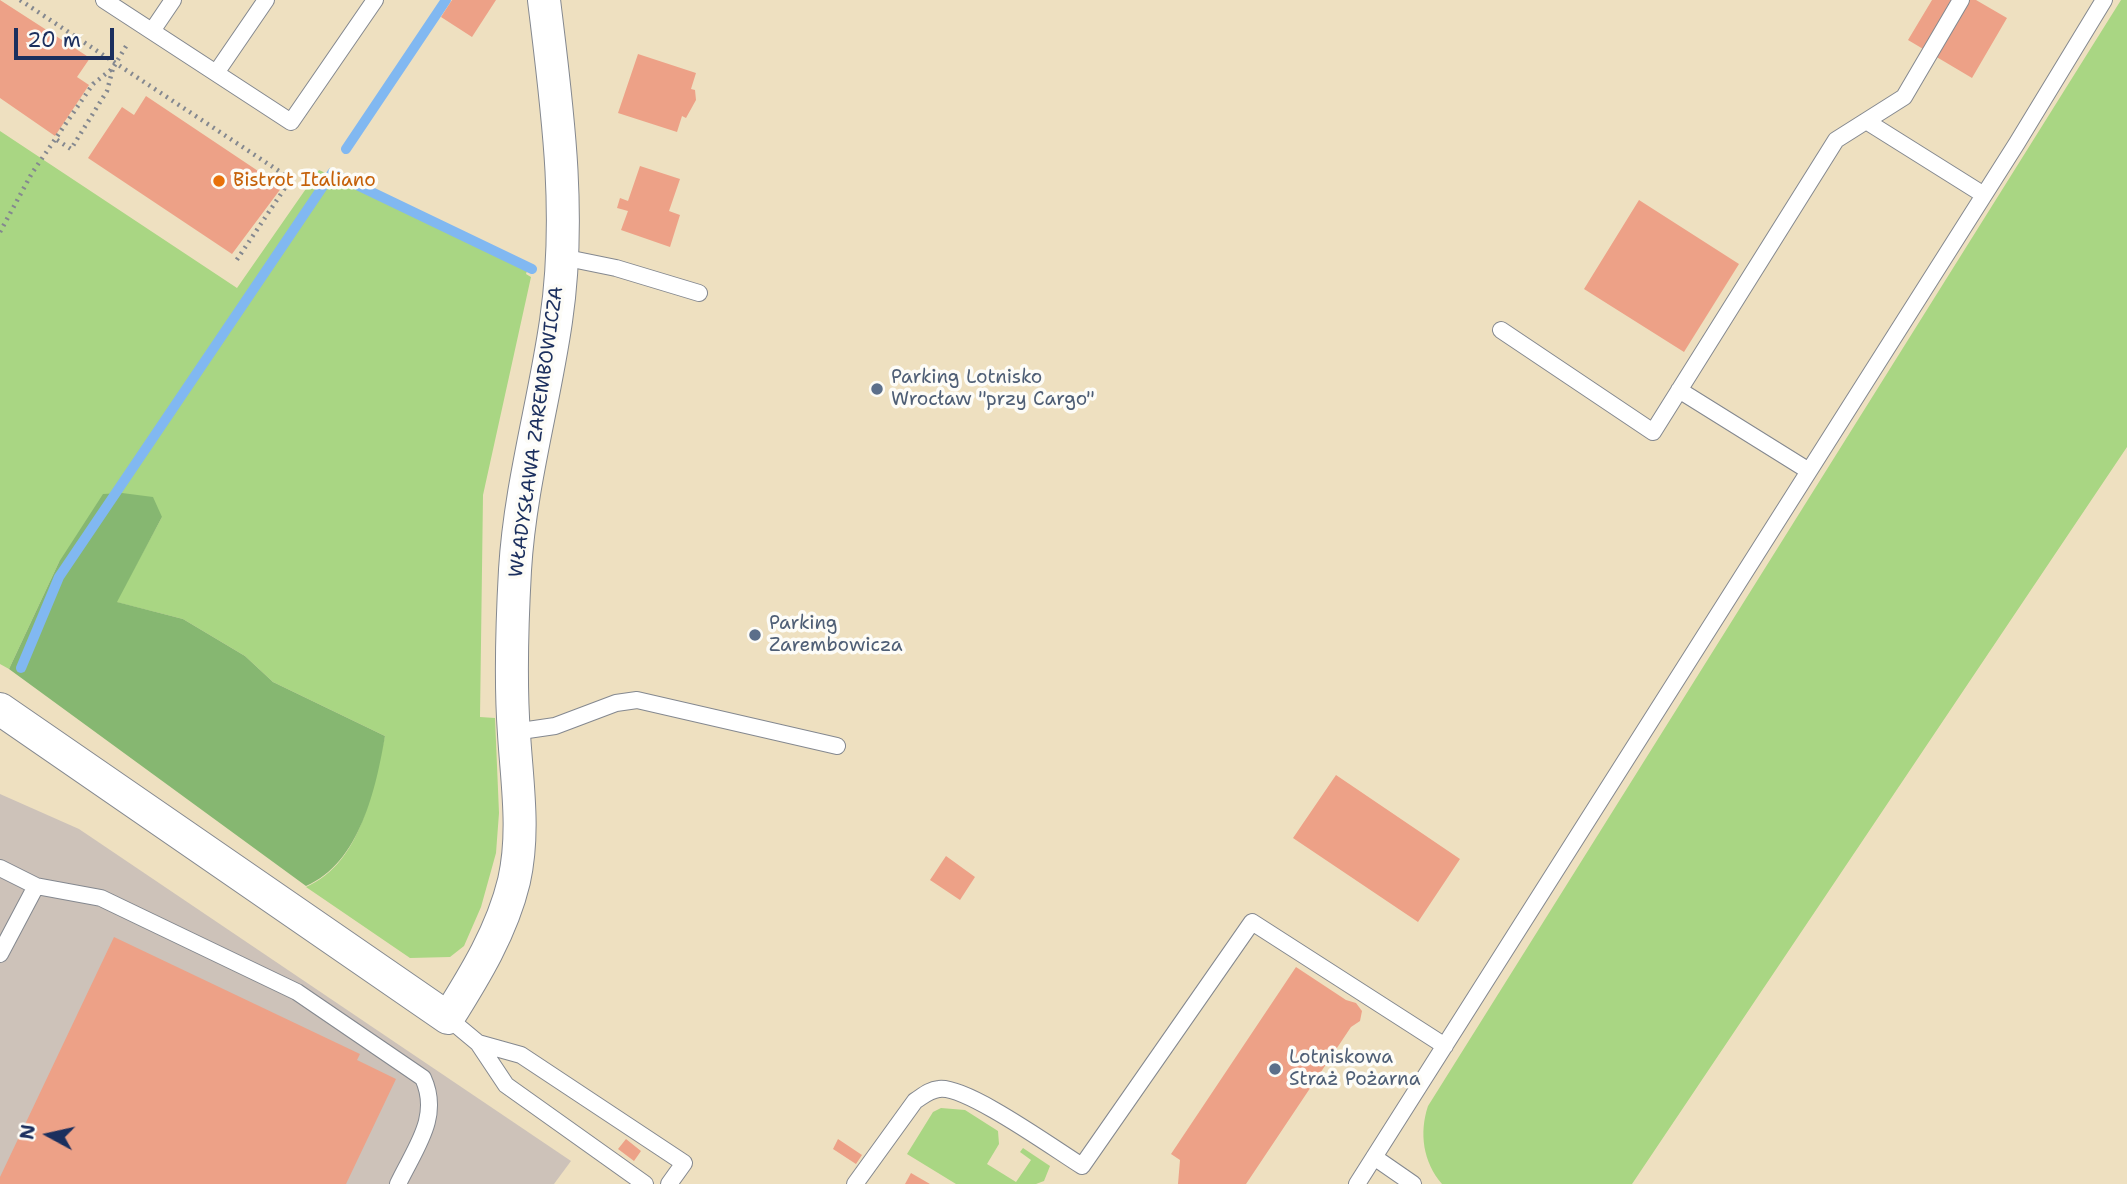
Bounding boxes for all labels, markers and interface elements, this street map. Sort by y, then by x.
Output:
scale bar [18,14,117,58]
text: 20 m [27,26,81,54]
place label: Bistrot Italiano [233,170,376,192]
marker: Bistrot Italiano [211,173,227,189]
street label: WŁADYSŁAWA ZAREMBOWICZA [505,285,569,579]
place label: Parking Lotnisko Wrocław "przy Cargo" [891,367,1095,411]
marker: Parking Lotnisko Wrocław "przy Cargo" [869,381,885,397]
place label: Parking Zarembowicza [769,613,903,657]
marker: Parking Zarembowicza [747,627,763,643]
place label: Lotniskowa Straż Pożarna [1289,1047,1420,1091]
marker: Lotniskowa Straż Pożarna [1267,1061,1283,1077]
north arrow [14,1100,84,1170]
text: N [14,1123,41,1141]

